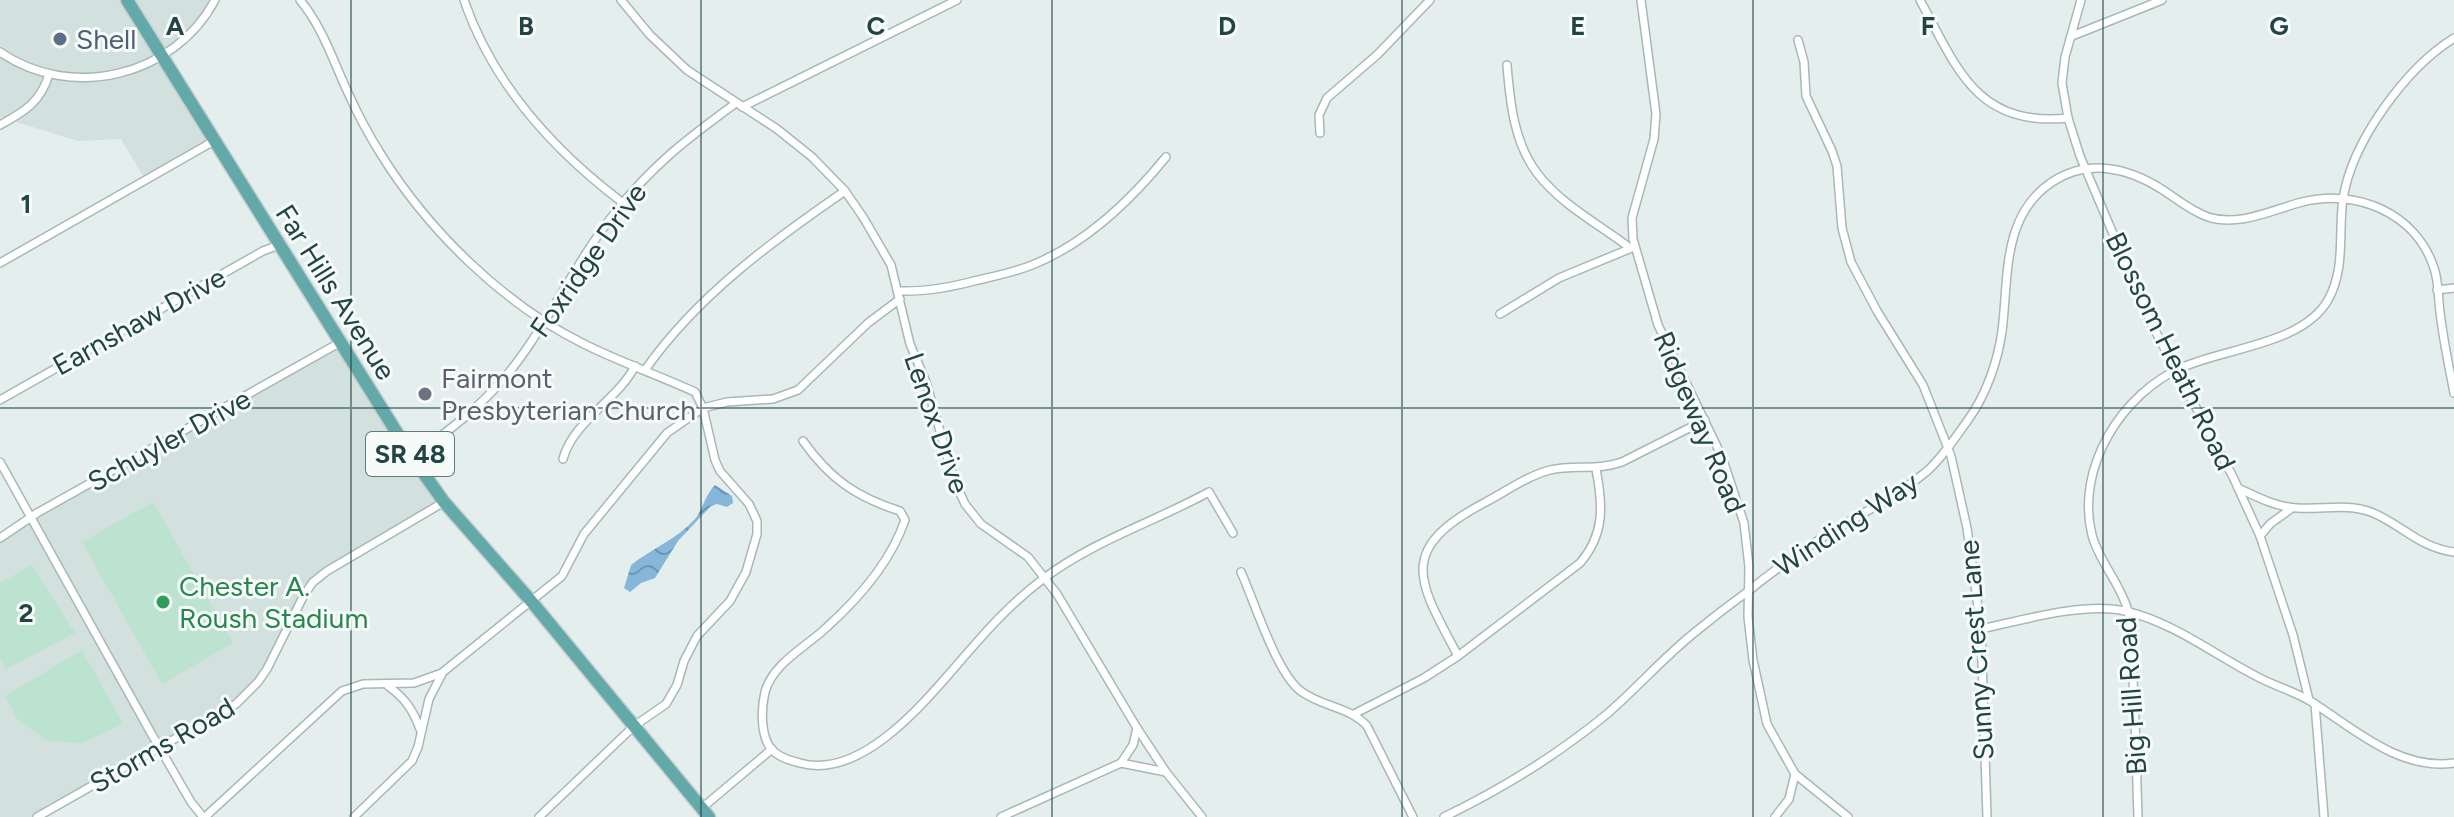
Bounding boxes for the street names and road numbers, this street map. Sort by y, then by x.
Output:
street label: Foxridge Drive [522,176,654,344]
street label: Far Hills Avenue [269,198,403,386]
street label: Blossom Heath Road [2099,226,2243,476]
street label: Earnshaw Drive [47,260,231,382]
street label: Ridgeway Road [1647,326,1753,518]
street label: Lenox Drive [897,348,977,498]
street label: Schuyler Drive [82,381,256,499]
road number: SR 48 [366,432,454,476]
street label: Winding Way [1767,465,1925,583]
street label: Sunny Crest Lane [1951,539,2001,761]
street label: Big Hill Road [2109,616,2153,776]
street label: Storms Road [83,690,241,800]

